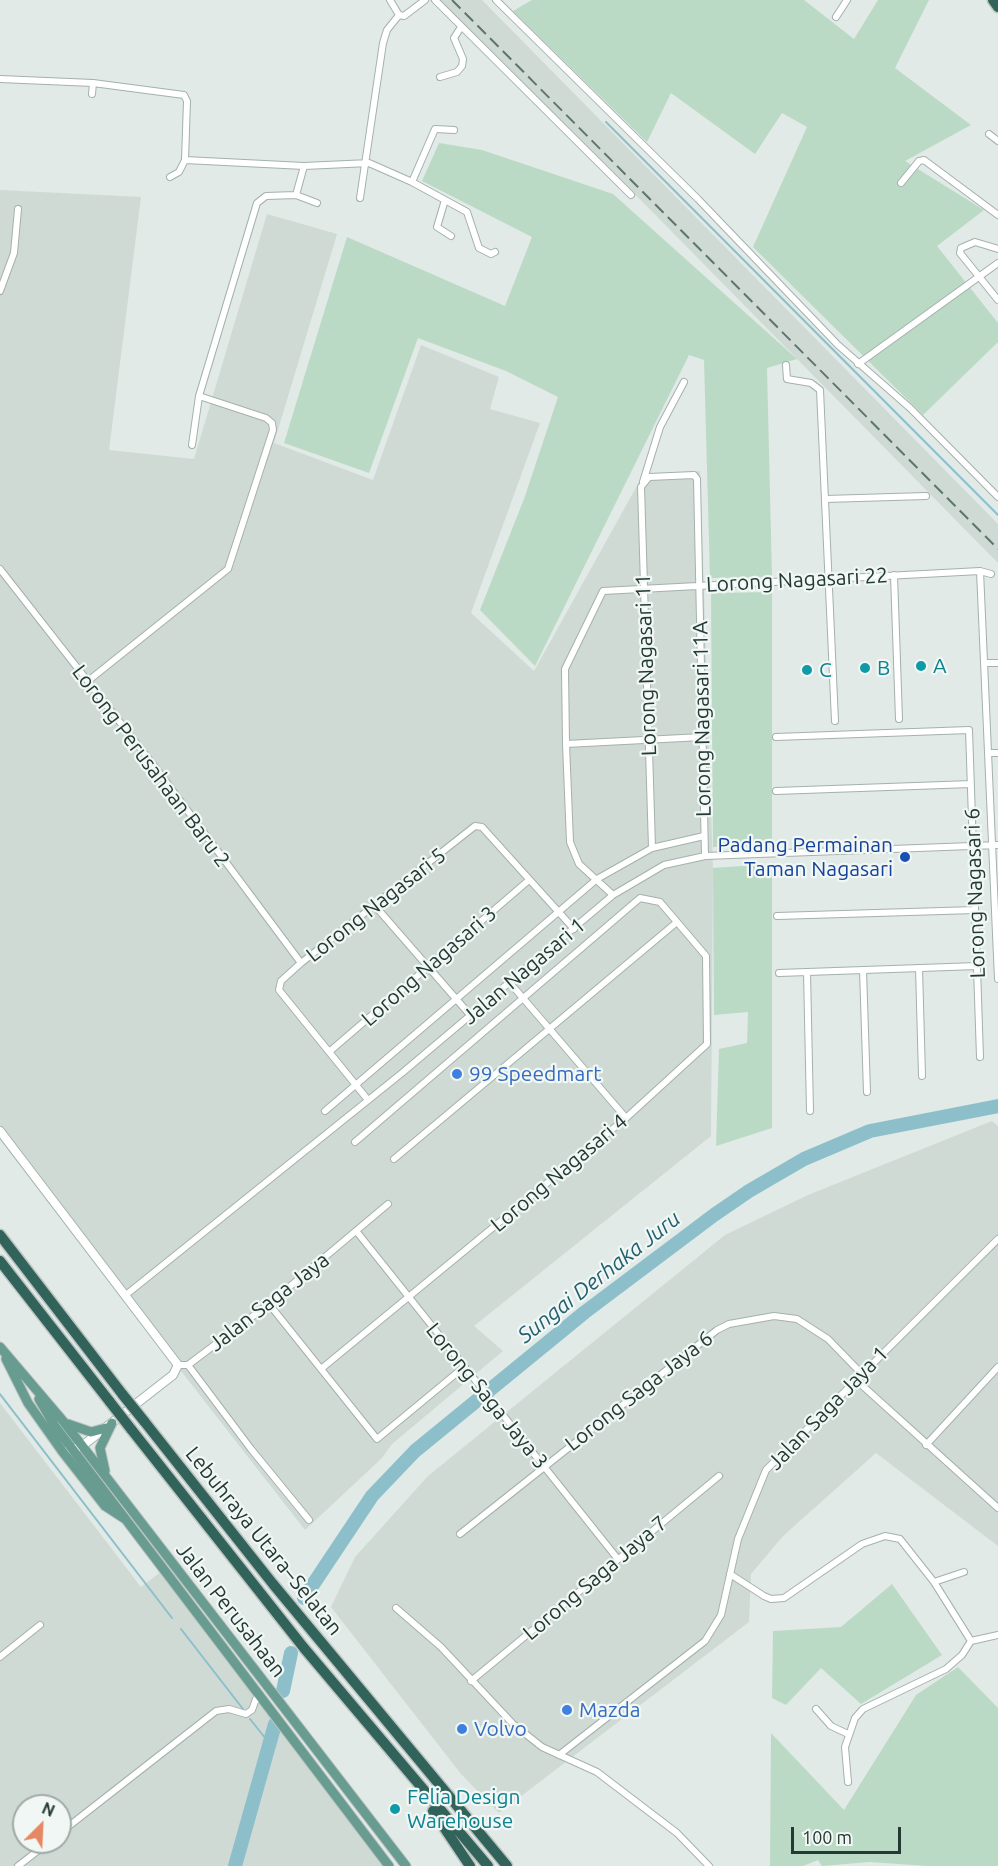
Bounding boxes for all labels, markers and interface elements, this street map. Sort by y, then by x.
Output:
street label: Lorong Nagasari 22 [705,563,889,597]
street label: Lorong Nagasari 11 [630,574,662,756]
street label: Lorong Nagasari 11A [688,621,716,817]
place label: A [933,653,947,679]
place label: B [877,655,890,681]
place label: C [819,657,832,683]
marker: A [914,659,928,673]
street label: Lorong Perusahaan Baru 2 [67,660,235,872]
marker: B [858,661,872,675]
marker: C [800,663,814,677]
street label: Lorong Nagasari 6 [959,807,991,979]
place label: Padang Permainan Taman Nagasari [717,832,893,882]
street label: Lorong Nagasari 5 [301,843,451,967]
marker: Padang Permainan Taman Nagasari [898,850,912,864]
street label: Lorong Nagasari 3 [356,901,502,1031]
street label: Jalan Nagasari 1 [457,912,591,1030]
place label: 99 Speedmart [469,1061,601,1087]
marker: 99 Speedmart [450,1067,464,1081]
street label: Lorong Nagasari 4 [486,1109,632,1237]
water label: Sungai Derhaka Juru [512,1205,686,1349]
street label: Jalan Saga Jaya [204,1247,334,1357]
street label: Lorong Saga Jaya 3 [420,1318,554,1474]
street label: Lorong Saga Jaya 6 [560,1326,718,1456]
street label: Jalan Saga Jaya 1 [763,1341,893,1475]
street label: Lebuhraya Utara–Selatan [180,1442,348,1640]
street label: Lorong Saga Jaya 7 [518,1510,672,1646]
street label: Jalan Perusahaan [171,1538,291,1682]
place label: Mazda [579,1697,641,1723]
marker: Mazda [560,1703,574,1717]
place label: Volvo [474,1716,527,1742]
marker: Volvo [455,1722,469,1736]
place label: Felia Design Warehouse [407,1784,521,1834]
north arrow [12,1794,72,1854]
text: N [39,1799,58,1820]
marker: Felia Design Warehouse [388,1802,402,1816]
scale bar [794,1815,904,1853]
text: 100 m [802,1827,852,1847]

